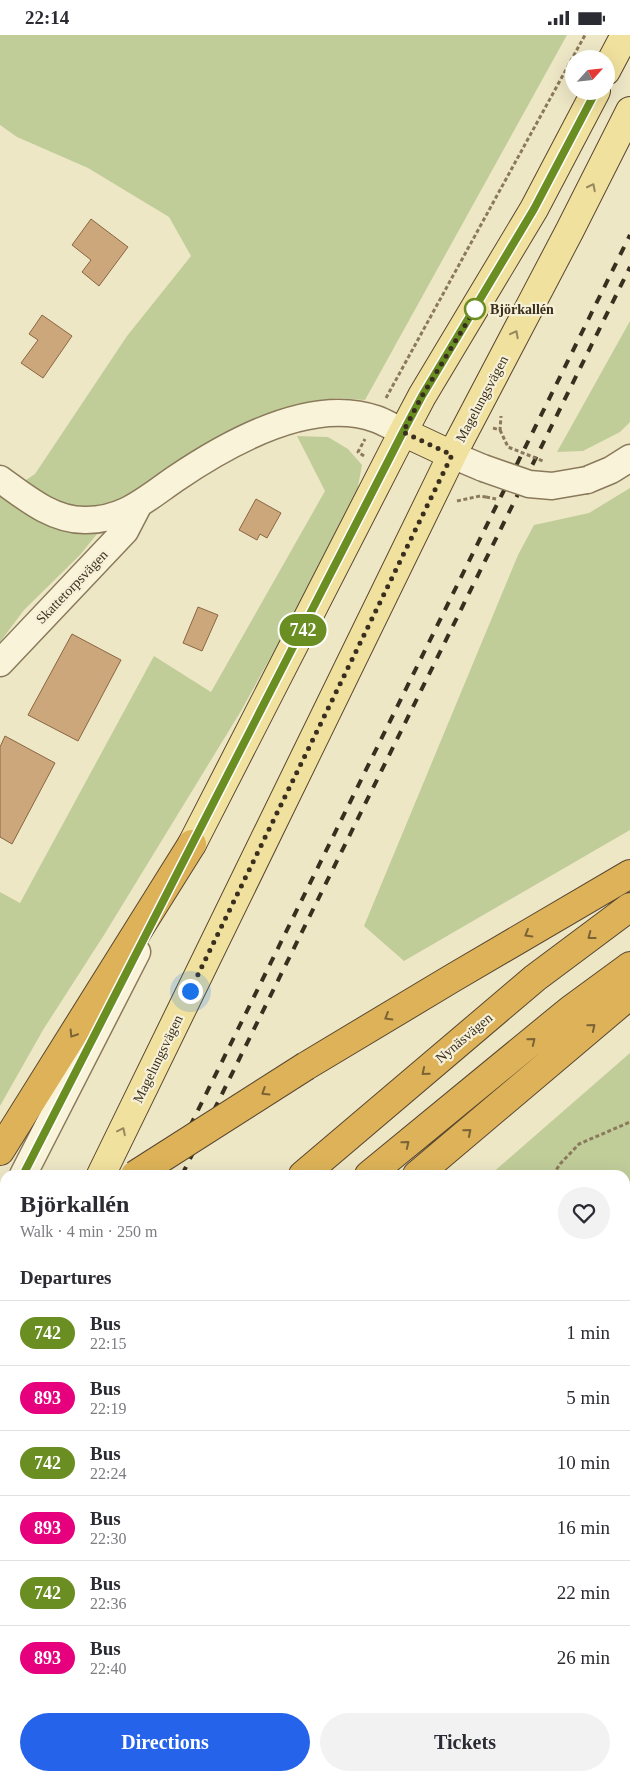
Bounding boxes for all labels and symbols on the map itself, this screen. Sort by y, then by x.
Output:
north arrow [565,50,615,100]
one-way arrow [586,183,596,192]
marker: Björkallén [464,298,486,320]
place label: Björkallén [490,302,554,317]
one-way arrow [509,331,519,340]
street label: Magelungsvägen [453,353,511,445]
street label: Skattetorpsvägen [33,547,111,627]
line badge: 742 [274,614,332,646]
one-way arrow [524,927,533,937]
one-way arrow [587,930,597,939]
your location [178,979,203,1004]
one-way arrow [384,1010,393,1020]
street label: Nynäsvägen [433,1010,495,1066]
street label: Magelungsvägen [130,1013,186,1105]
one-way arrow [586,1024,595,1033]
one-way arrow [70,1028,80,1037]
one-way arrow [526,1038,535,1046]
one-way arrow [421,1066,430,1075]
one-way arrow [261,1086,270,1096]
one-way arrow [116,1127,126,1136]
one-way arrow [462,1129,471,1138]
one-way arrow [401,1141,410,1150]

